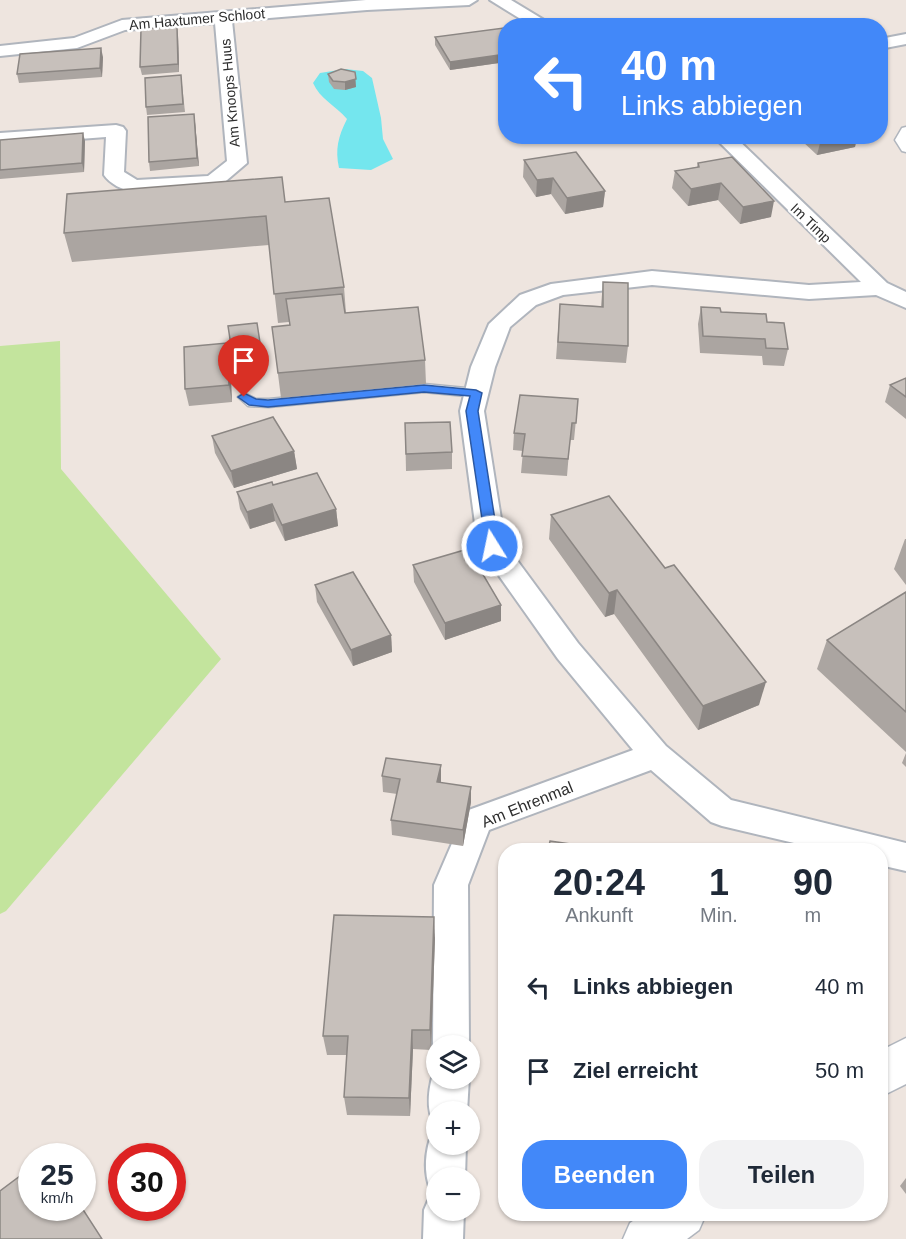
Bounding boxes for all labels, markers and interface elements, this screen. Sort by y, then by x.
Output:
street label: Am Haxtumer Schloot [128,5,266,33]
street label: Am Knoops Huus [217,38,243,148]
icon: left [522,42,600,120]
text: 40 m [621,42,717,89]
text: Links abbiegen [621,91,803,121]
street label: Im Timp [788,200,835,246]
pin [218,335,269,397]
icon: arrive [227,344,260,377]
position arrow [460,514,524,578]
street label: Am Ehrenmal [479,778,575,830]
text: 20:24 [553,862,645,903]
text: 1 [709,862,729,903]
text: 90 [793,862,833,903]
text: Ankunft [565,904,633,926]
text: Min. [700,904,738,926]
text: m [805,904,821,926]
icon: left [522,971,555,1004]
text: Links abbiegen [573,974,733,999]
text: 40 m [815,974,864,999]
map controls [426,1035,480,1221]
button: layers [426,1035,480,1089]
icon: arrive [522,1055,555,1088]
text: Ziel erreicht [573,1058,698,1083]
text: 50 m [815,1058,864,1083]
button: + [426,1101,480,1155]
button: Beenden [522,1140,687,1209]
button: Teilen [699,1140,864,1209]
speed limit sign: 30 [108,1143,186,1221]
text: 25 [40,1158,74,1191]
button: − [426,1167,480,1221]
text: km/h [41,1189,73,1206]

